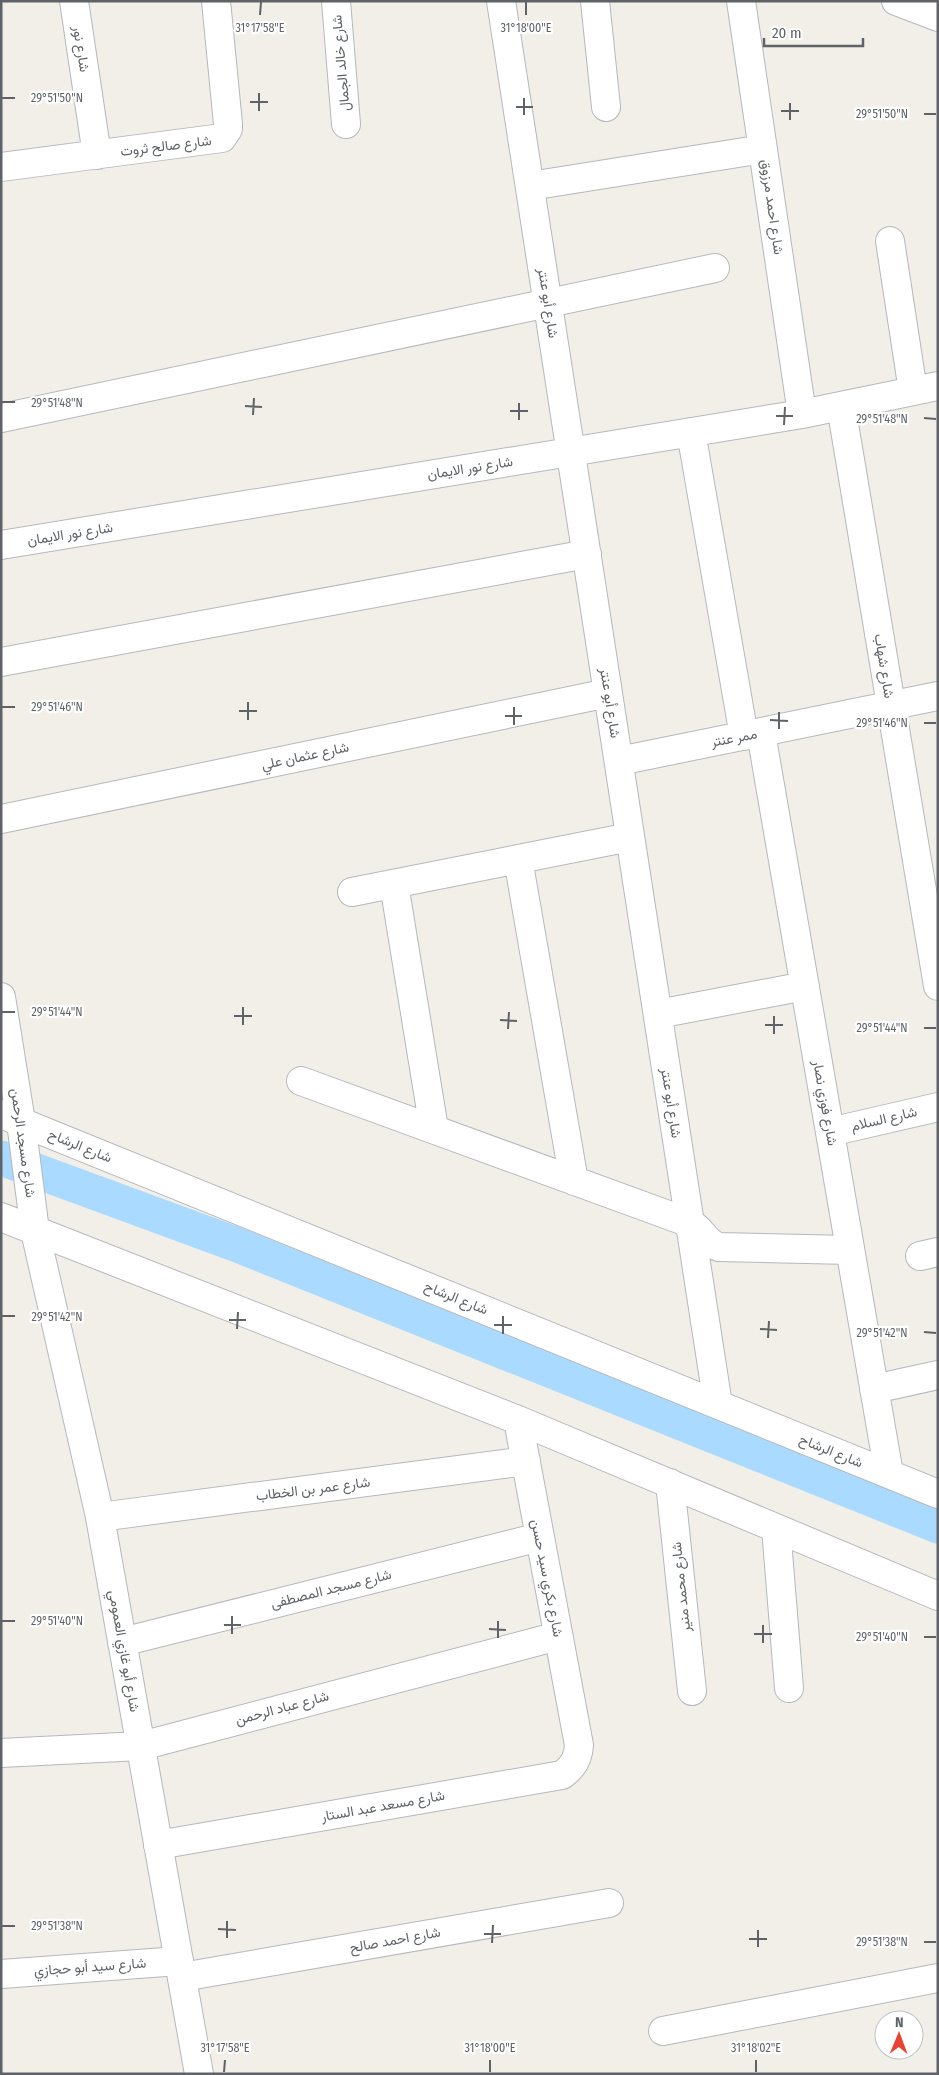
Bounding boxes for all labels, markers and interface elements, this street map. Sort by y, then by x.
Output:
street label: شارع خالد الجمال [328,14,356,112]
scale bar [764,15,863,47]
text: 31°17'58"E [236,21,285,35]
text: 31°18'00"E [501,21,552,35]
street label: شارع نور [67,24,93,74]
text: 20 m [772,24,802,42]
text: 29°51'50"N [31,91,83,105]
text: 29°51'50"N [856,107,908,121]
street label: شارع صالح ثروت [119,132,213,162]
street label: شارع احمد مرزوق [755,158,787,256]
street label: شارع أبو عنتر [532,266,562,340]
text: 29°51'48"N [31,396,83,410]
text: 29°51'48"N [856,412,908,426]
street label: شارع نور الايمان [426,453,514,485]
street label: شارع نور الايمان [26,519,114,551]
street label: شارع شهاب [869,632,898,700]
street label: شارع أبو عنتر [594,666,624,740]
text: 29°51'46"N [31,700,83,714]
text: 29°51'46"N [856,716,908,730]
street label: ممر عنتر [709,725,759,751]
street label: شارع عثمان علي [260,738,351,777]
text: 29°51'44"N [31,1005,83,1019]
text: 29°51'44"N [856,1021,908,1035]
street label: شارع فوزي نصار [806,1058,841,1148]
street label: شارع أبو عنتر [655,1066,685,1140]
street label: شارع مسجد الرحمن [5,1087,39,1199]
street label: شارع السلام [849,1103,919,1137]
street label: شارع الرشاح [45,1126,114,1168]
street label: شارع الرشاح [421,1278,490,1320]
text: 29°51'42"N [32,1310,82,1324]
text: 29°51'42"N [857,1326,907,1340]
street label: شارع الرشاح [796,1431,865,1473]
street label: شارع عمر بن الخطاب [255,1474,371,1506]
street label: شارع بكري سيد حسن [524,1518,567,1639]
street label: شارع محمد منير [668,1541,696,1634]
street label: شارع مسجد المصطفى [269,1566,394,1614]
street label: شارع أبو غازي العمومي [102,1589,143,1714]
text: 29°51'40"N [31,1614,83,1628]
text: 29°51'40"N [856,1630,908,1644]
street label: شارع عباد الرحمن [233,1687,331,1731]
street label: شارع مسعد عبد الستار [319,1787,447,1827]
text: 29°51'38"N [31,1919,83,1933]
street label: شارع احمد صالح [348,1924,442,1958]
text: 29°51'38"N [856,1935,908,1949]
street label: شارع سيد أبو حجازي [33,1955,147,1982]
north arrow [874,2010,924,2060]
text: N [895,2014,904,2031]
text: 31°17'58"E [201,2041,250,2055]
text: 31°18'00"E [465,2041,516,2055]
text: 31°18'02"E [731,2041,781,2055]

